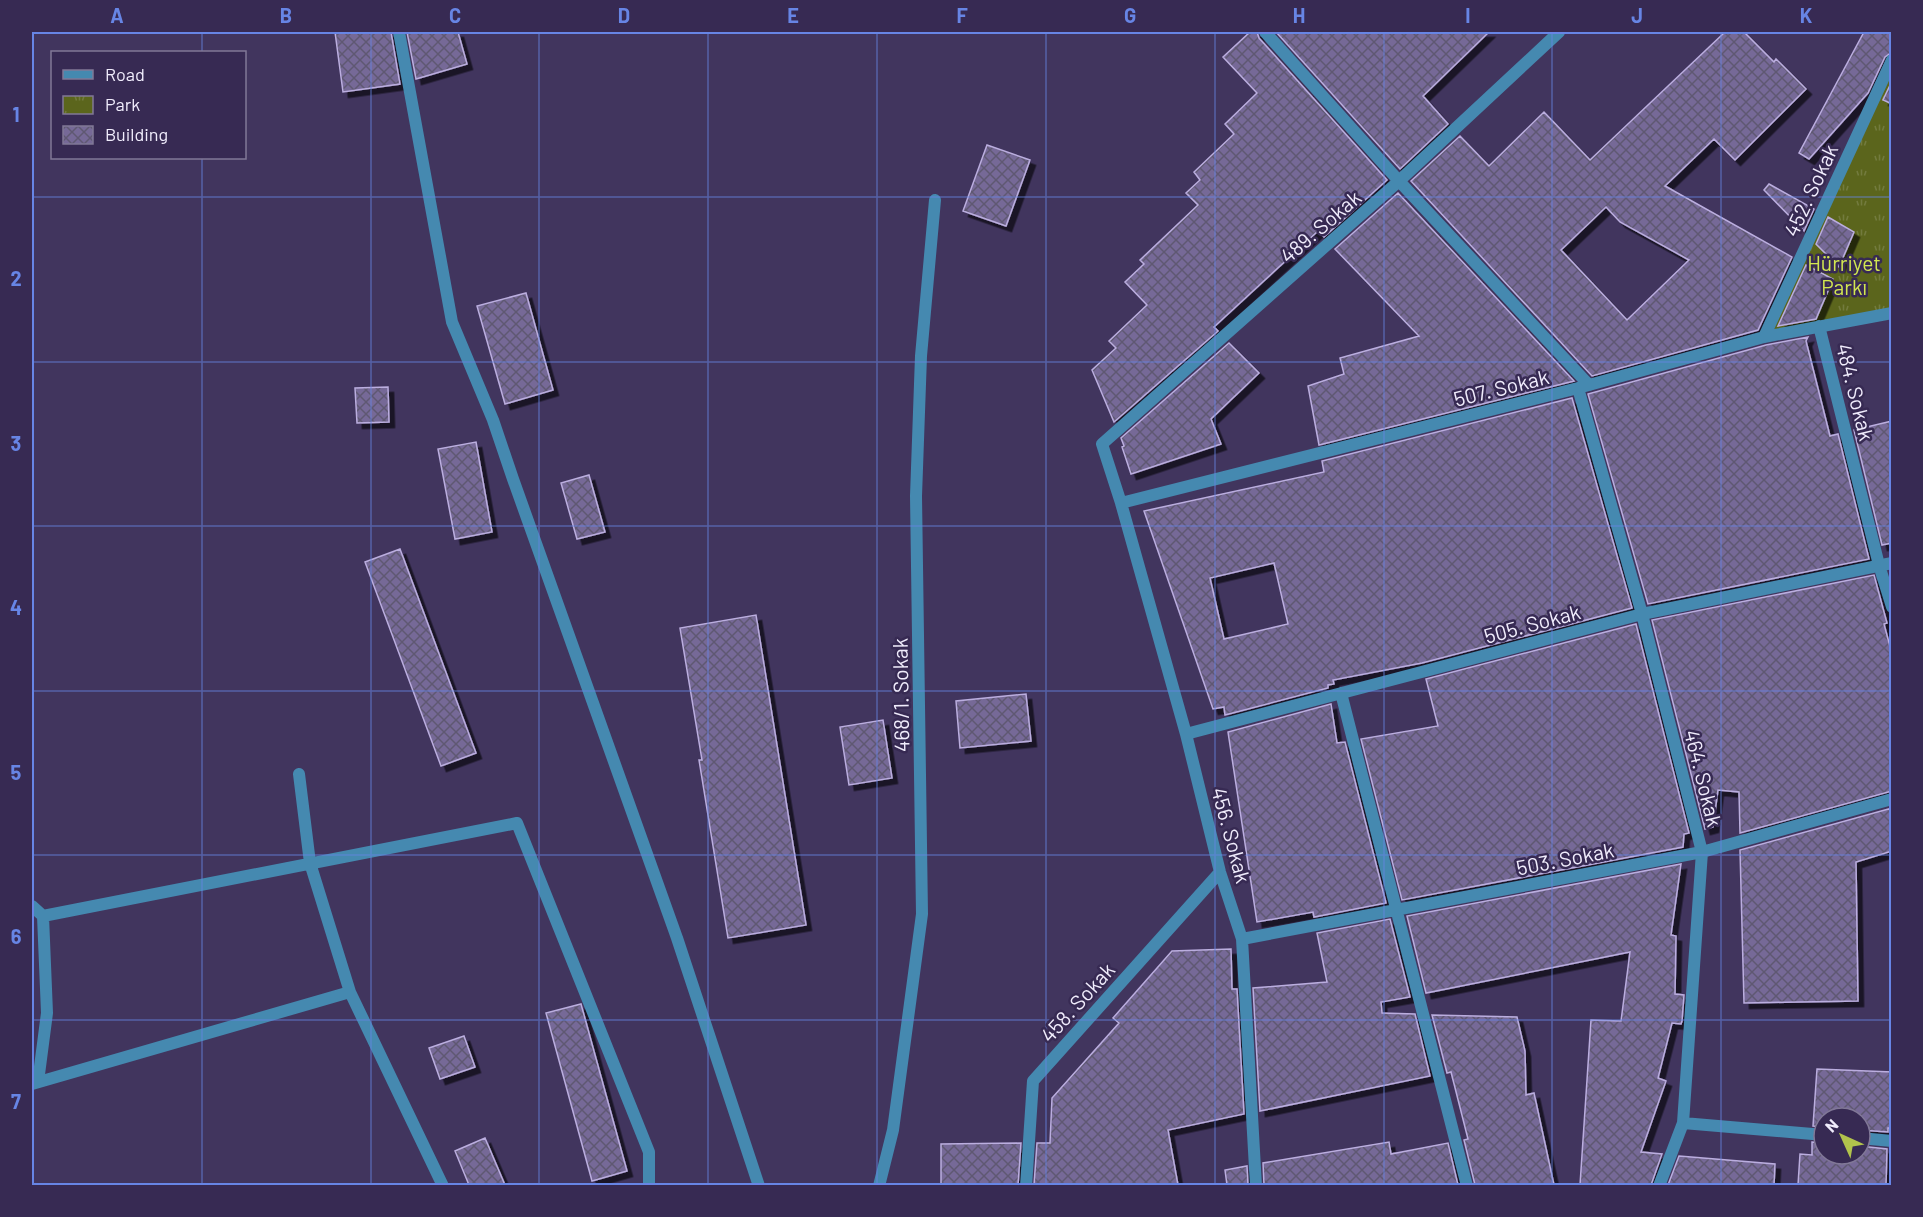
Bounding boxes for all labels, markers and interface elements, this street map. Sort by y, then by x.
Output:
text: A [110,3,124,27]
text: B [280,3,292,27]
text: C [449,3,461,27]
text: D [618,3,630,27]
text: E [787,3,799,27]
text: F [956,3,968,27]
text: G [1124,3,1136,27]
text: H [1293,3,1305,27]
text: I [1465,3,1471,27]
text: J [1631,3,1643,27]
text: K [1800,3,1813,27]
legend [51,51,246,159]
text: Road [105,63,145,85]
text: Park [105,93,140,115]
text: 1 [12,102,20,126]
text: Building [105,123,168,145]
street label: 452. Sokak [1778,140,1842,240]
street label: 489. Sokak [1275,184,1365,268]
park label: Hürriyet Parkı [1807,250,1881,299]
text: 2 [10,266,22,290]
street label: 484. Sokak [1832,341,1880,443]
street label: 507. Sokak [1451,363,1551,411]
text: 3 [11,431,21,455]
text: 4 [10,595,22,619]
street label: 505. Sokak [1481,598,1583,648]
street label: 468/1. Sokak [887,638,913,752]
street label: 464. Sokak [1680,727,1728,829]
text: 5 [11,760,22,784]
street label: 456. Sokak [1207,784,1257,886]
street label: 503. Sokak [1514,836,1616,880]
text: 6 [11,924,22,948]
street label: 458. Sokak [1035,957,1119,1047]
text: 7 [11,1089,21,1113]
north arrow [1812,1106,1872,1166]
text: N [1821,1115,1842,1136]

